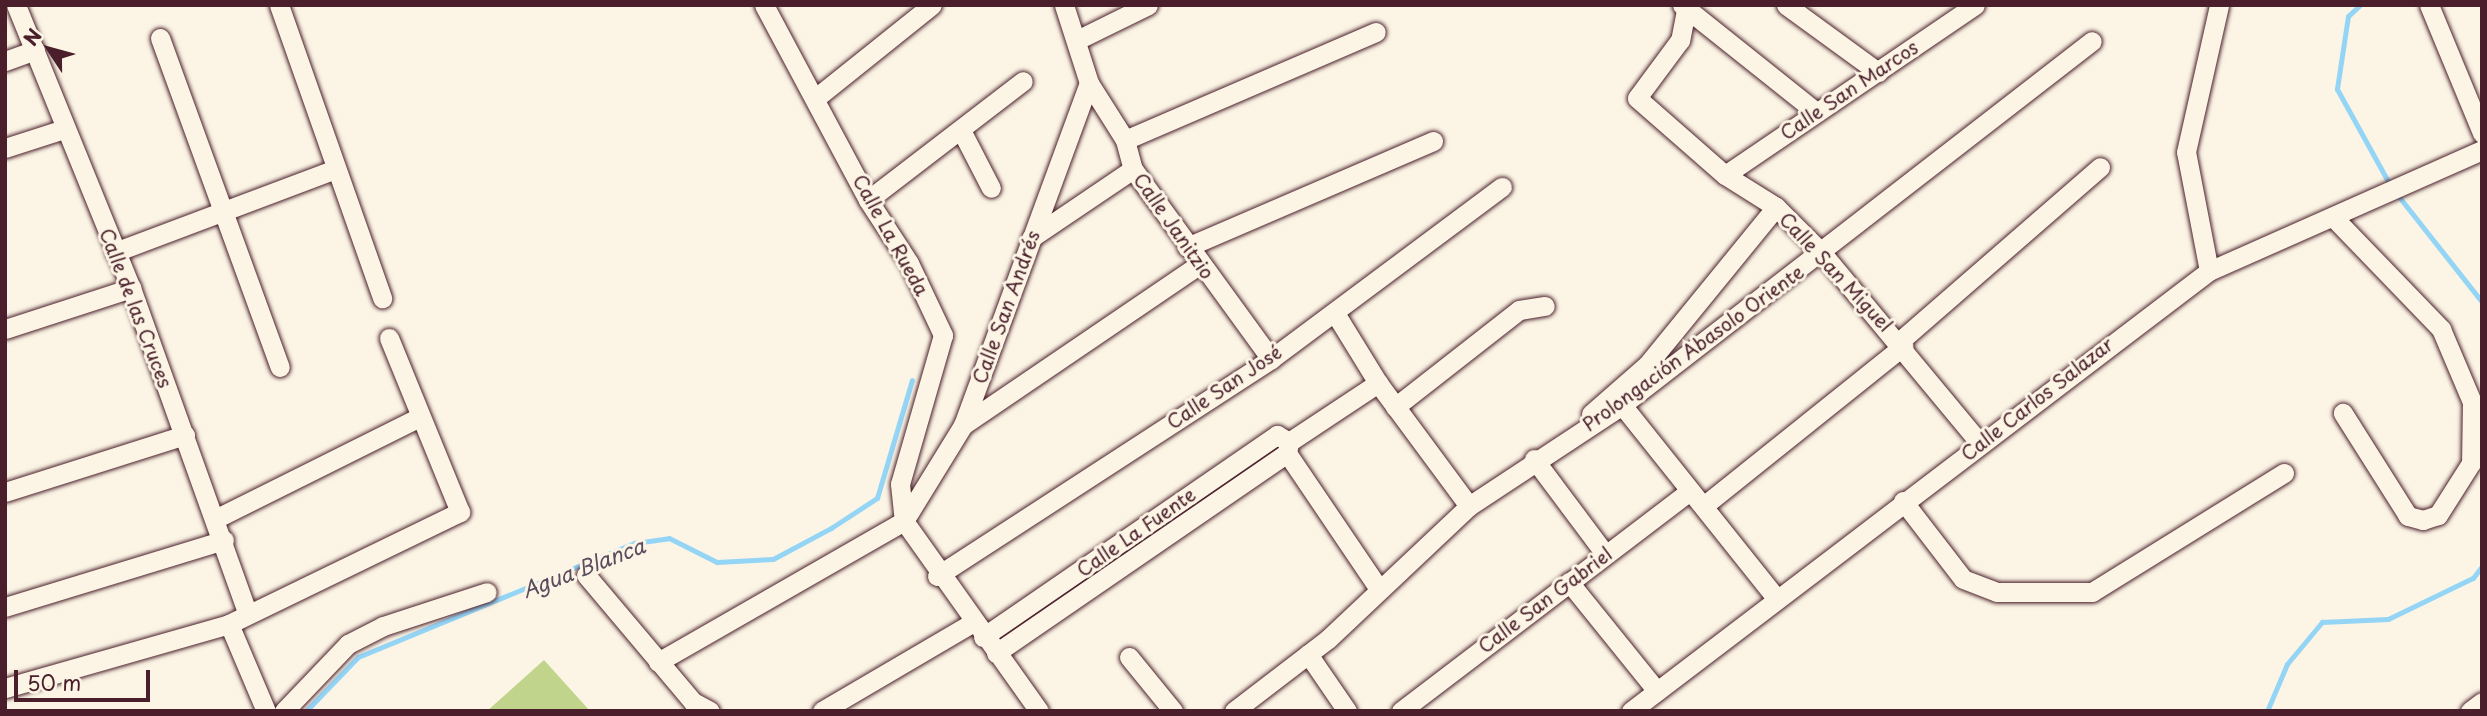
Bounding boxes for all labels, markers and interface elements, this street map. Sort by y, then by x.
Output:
north arrow [14,14,84,84]
text: N [16,22,48,51]
street label: Calle San Marcos [1776,35,1922,145]
street label: Calle Janitzio [1129,168,1219,284]
street label: Calle La Rueda [848,169,934,301]
street label: Calle San Miguel [1775,208,1897,336]
street label: Calle de las Cruces [94,223,178,393]
street label: Calle San Andrés [968,228,1044,386]
street label: Prolongación Abasolo Oriente [1578,260,1808,436]
street label: Calle Carlos Salazar [1956,332,2118,466]
street label: Calle San José [1162,340,1286,434]
street label: Calle La Fuente [1071,482,1201,582]
water label: Agua Blanca [518,532,648,602]
street label: Calle San Gabriel [1474,543,1616,657]
scale bar [18,656,154,700]
text: 50 m [27,666,81,698]

